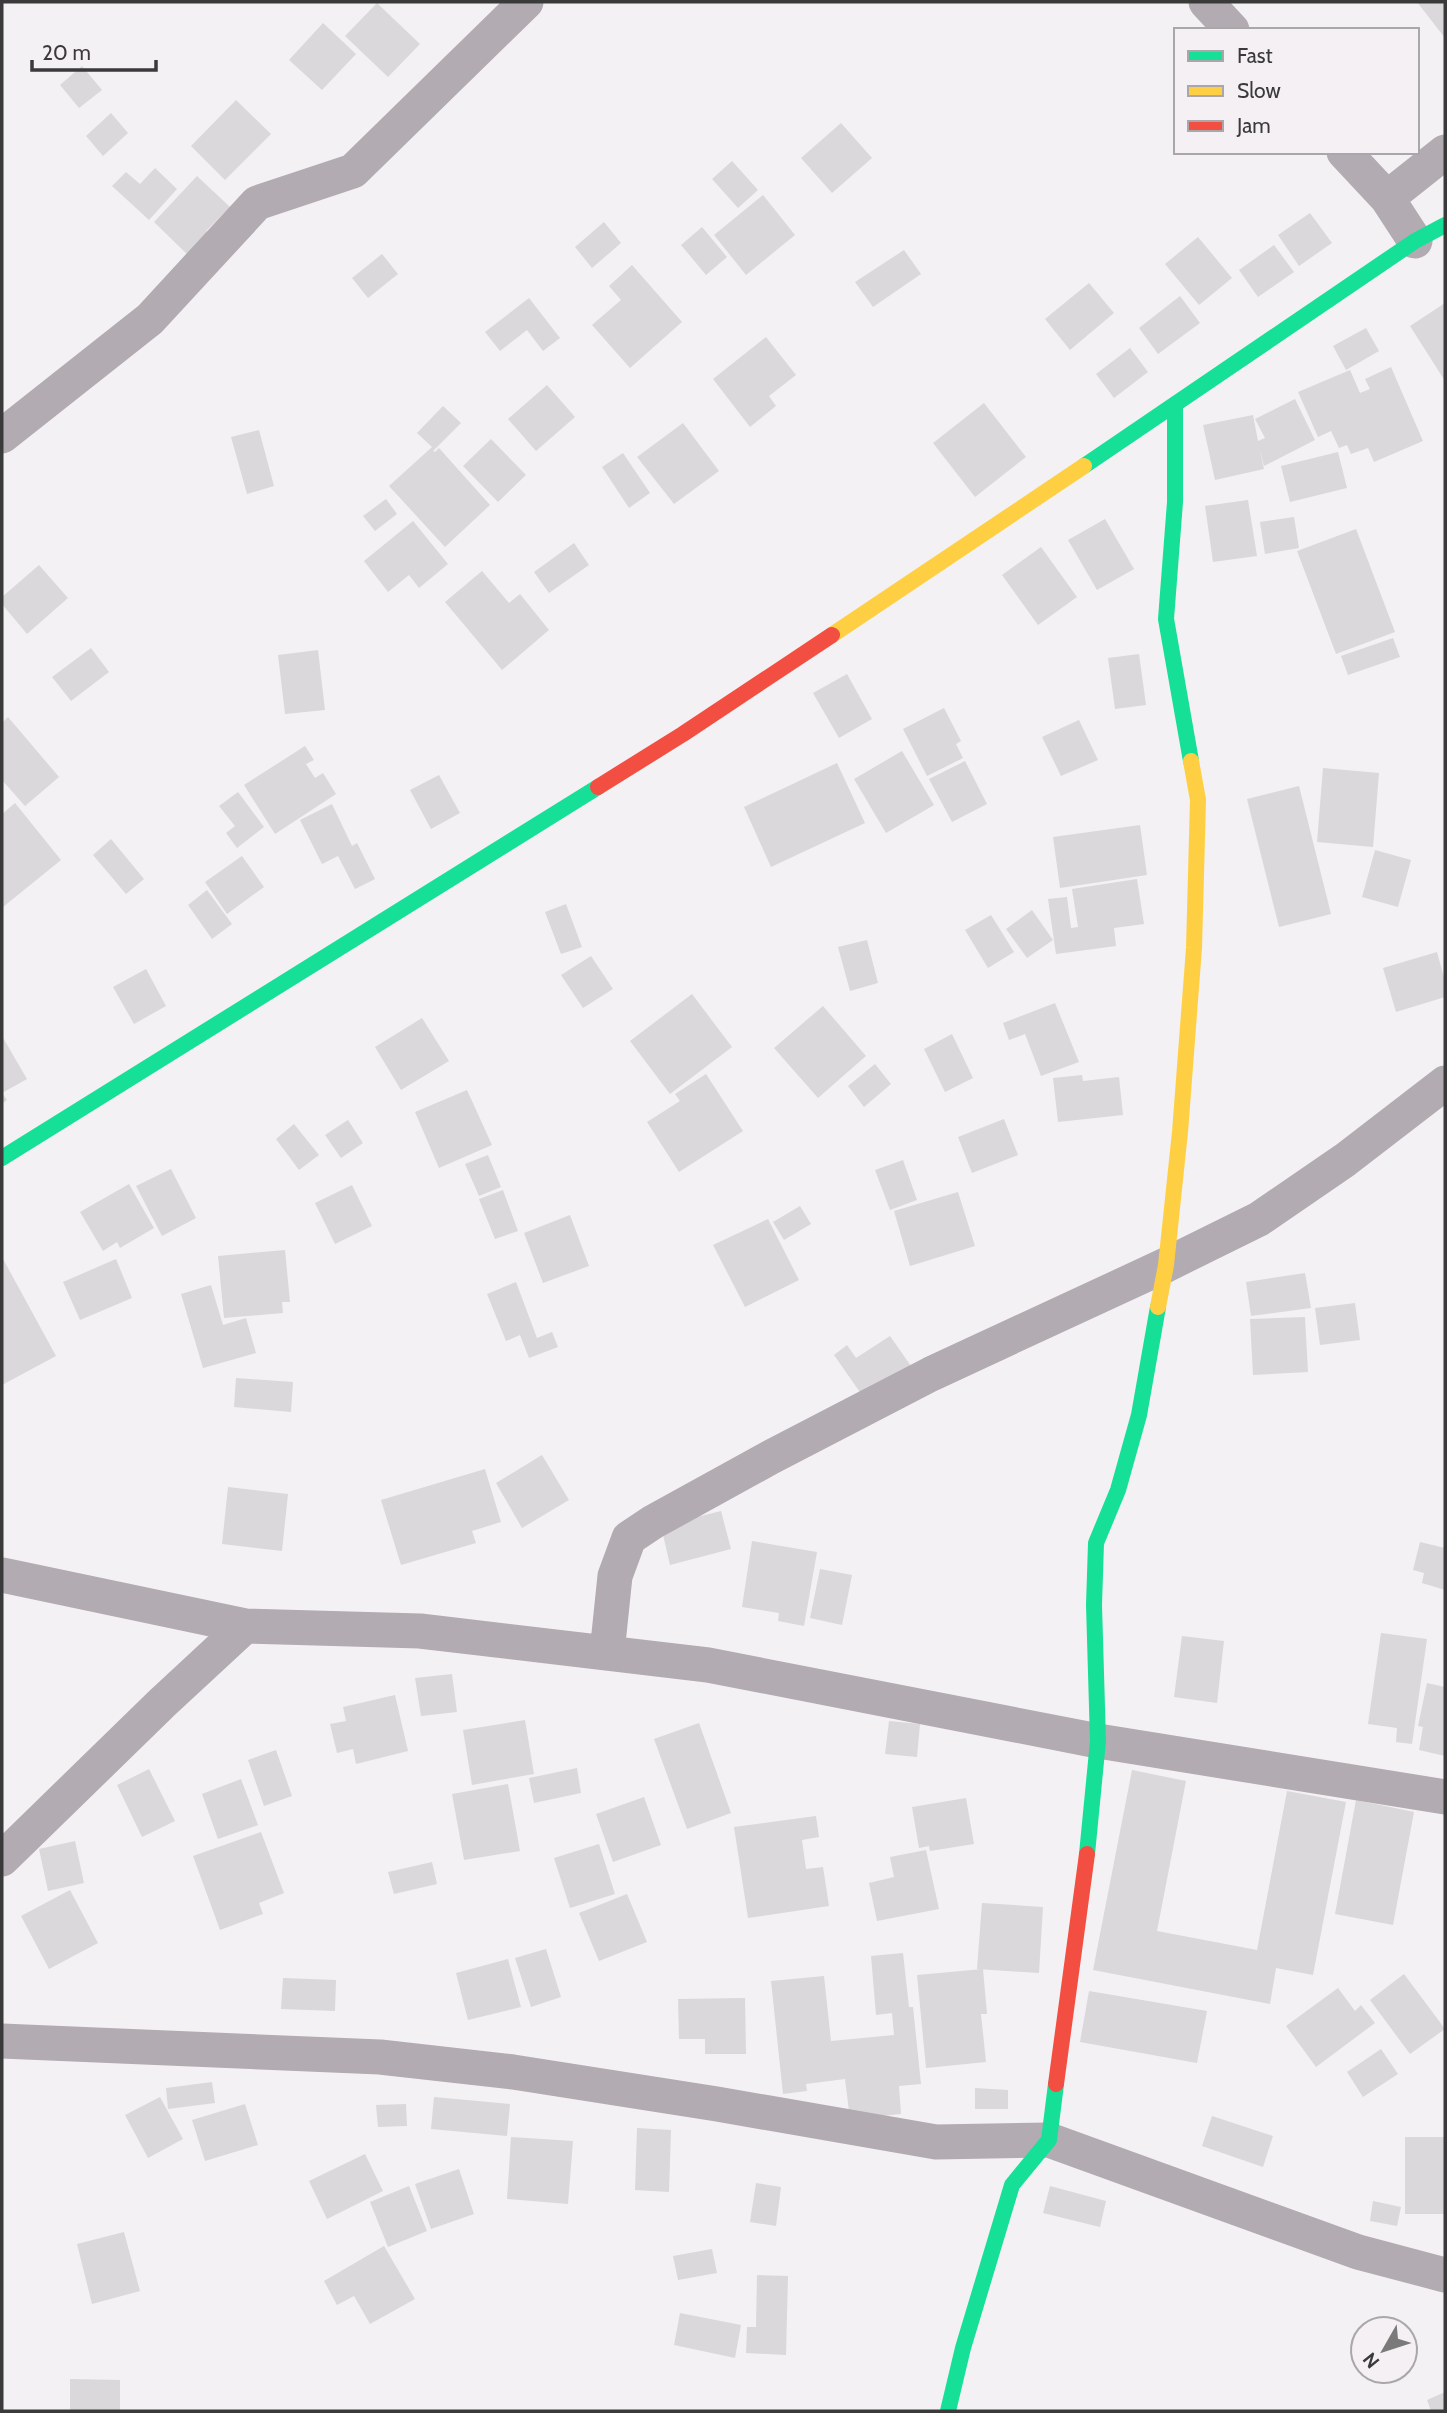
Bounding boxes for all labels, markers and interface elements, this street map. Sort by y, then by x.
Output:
scale bar [32,28,156,72]
legend [1174,28,1419,154]
text: 20 m [42,40,91,65]
text: Fast [1237,43,1273,68]
text: Slow [1237,78,1281,103]
text: Jam [1236,113,1271,138]
north arrow [1349,2315,1419,2385]
text: N [1358,2348,1384,2373]

